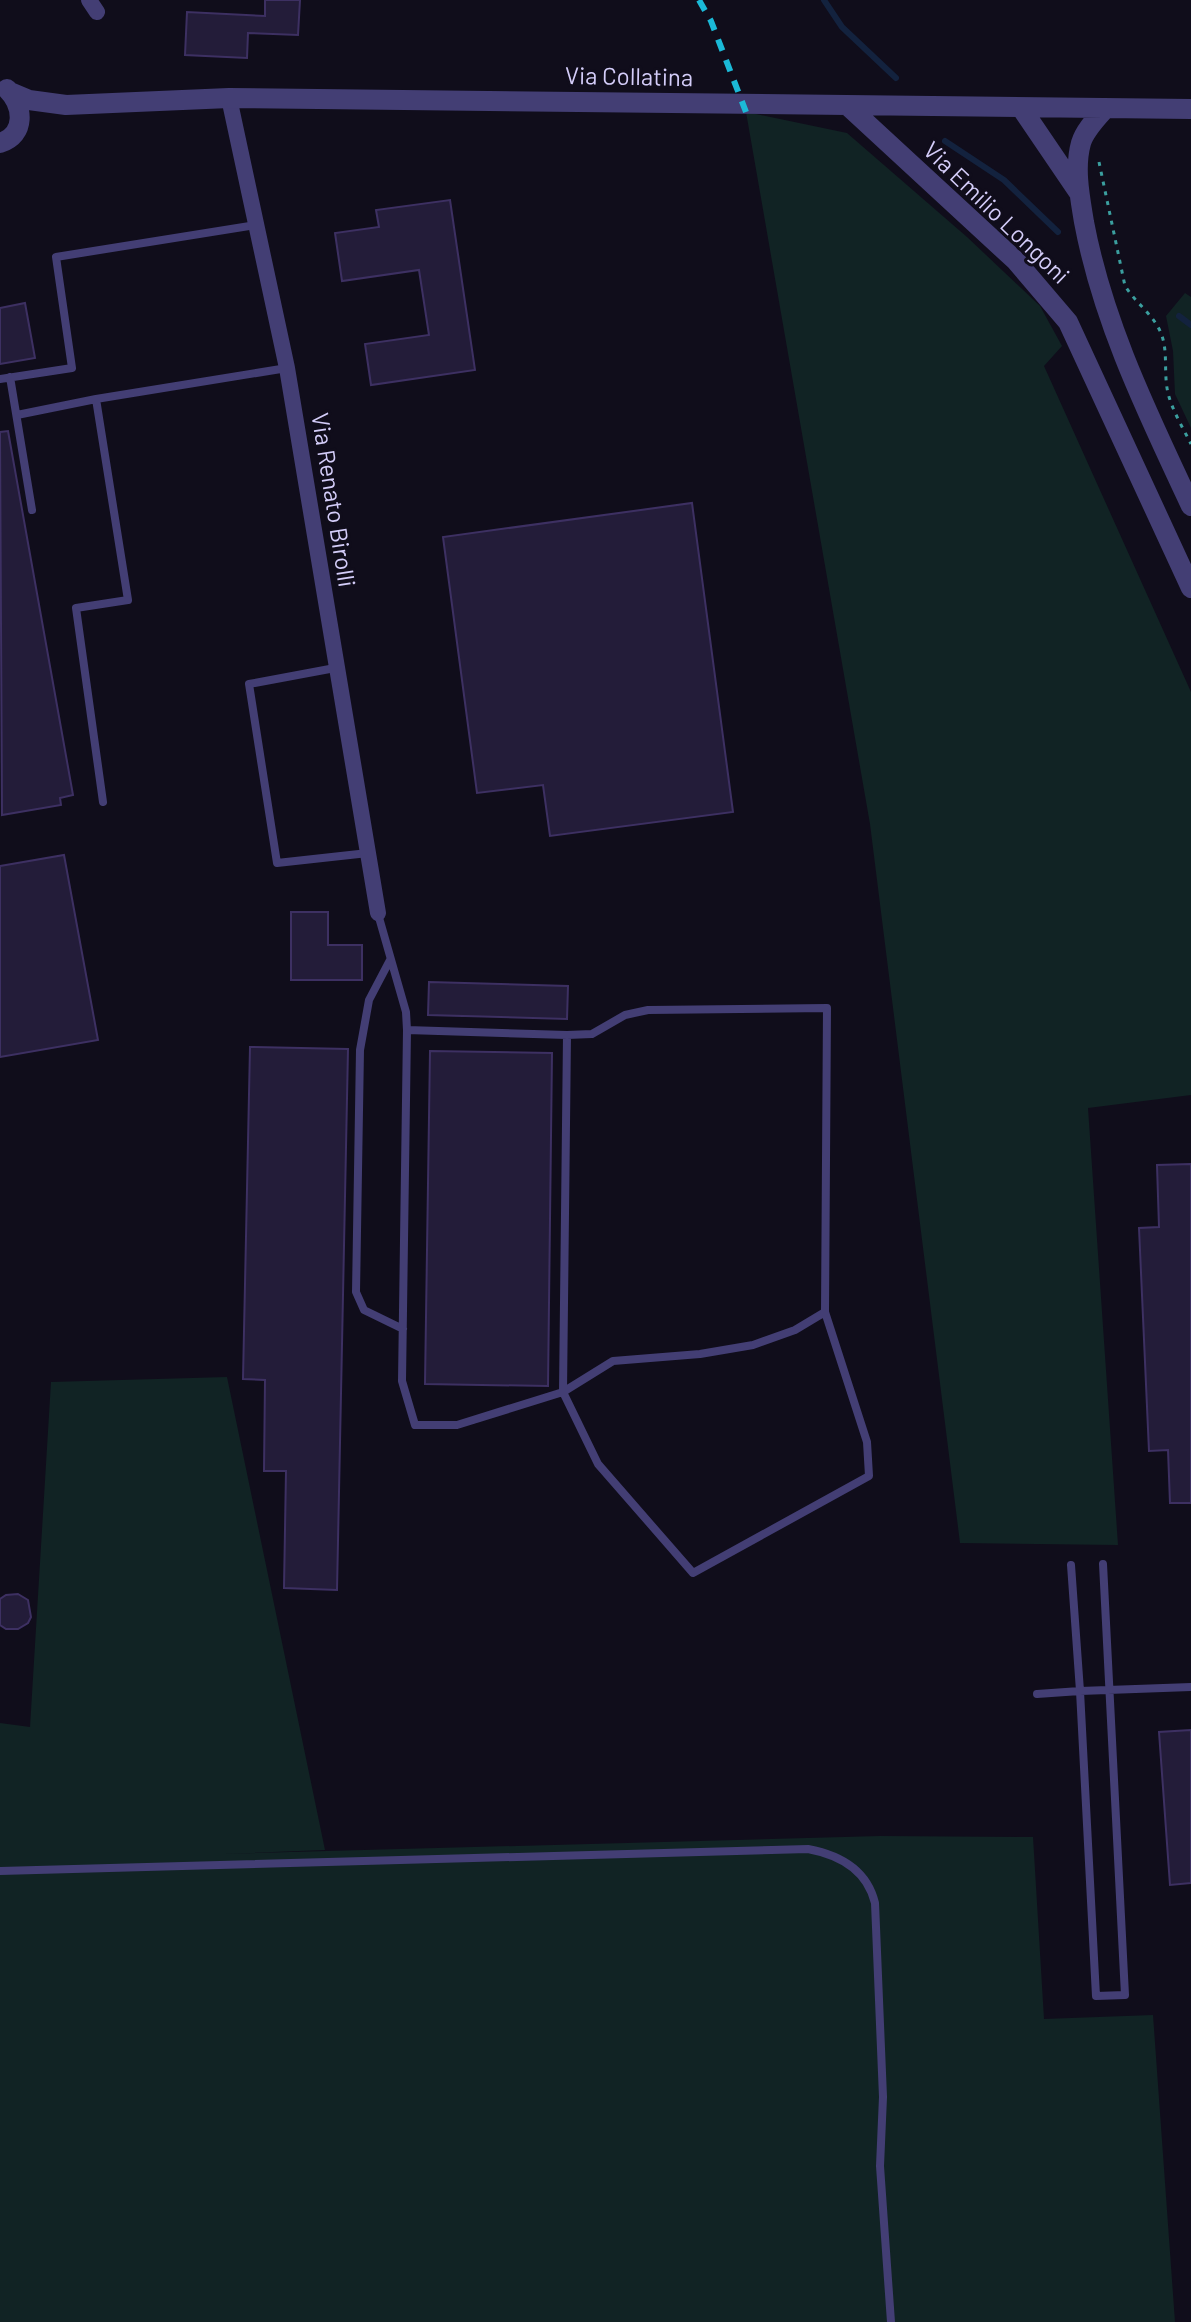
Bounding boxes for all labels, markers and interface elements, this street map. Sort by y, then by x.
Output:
street label: Via Collatina [565,60,693,91]
street label: Via Emilio Longoni [918,135,1076,289]
street label: Via Renato Birolli [306,411,363,589]

